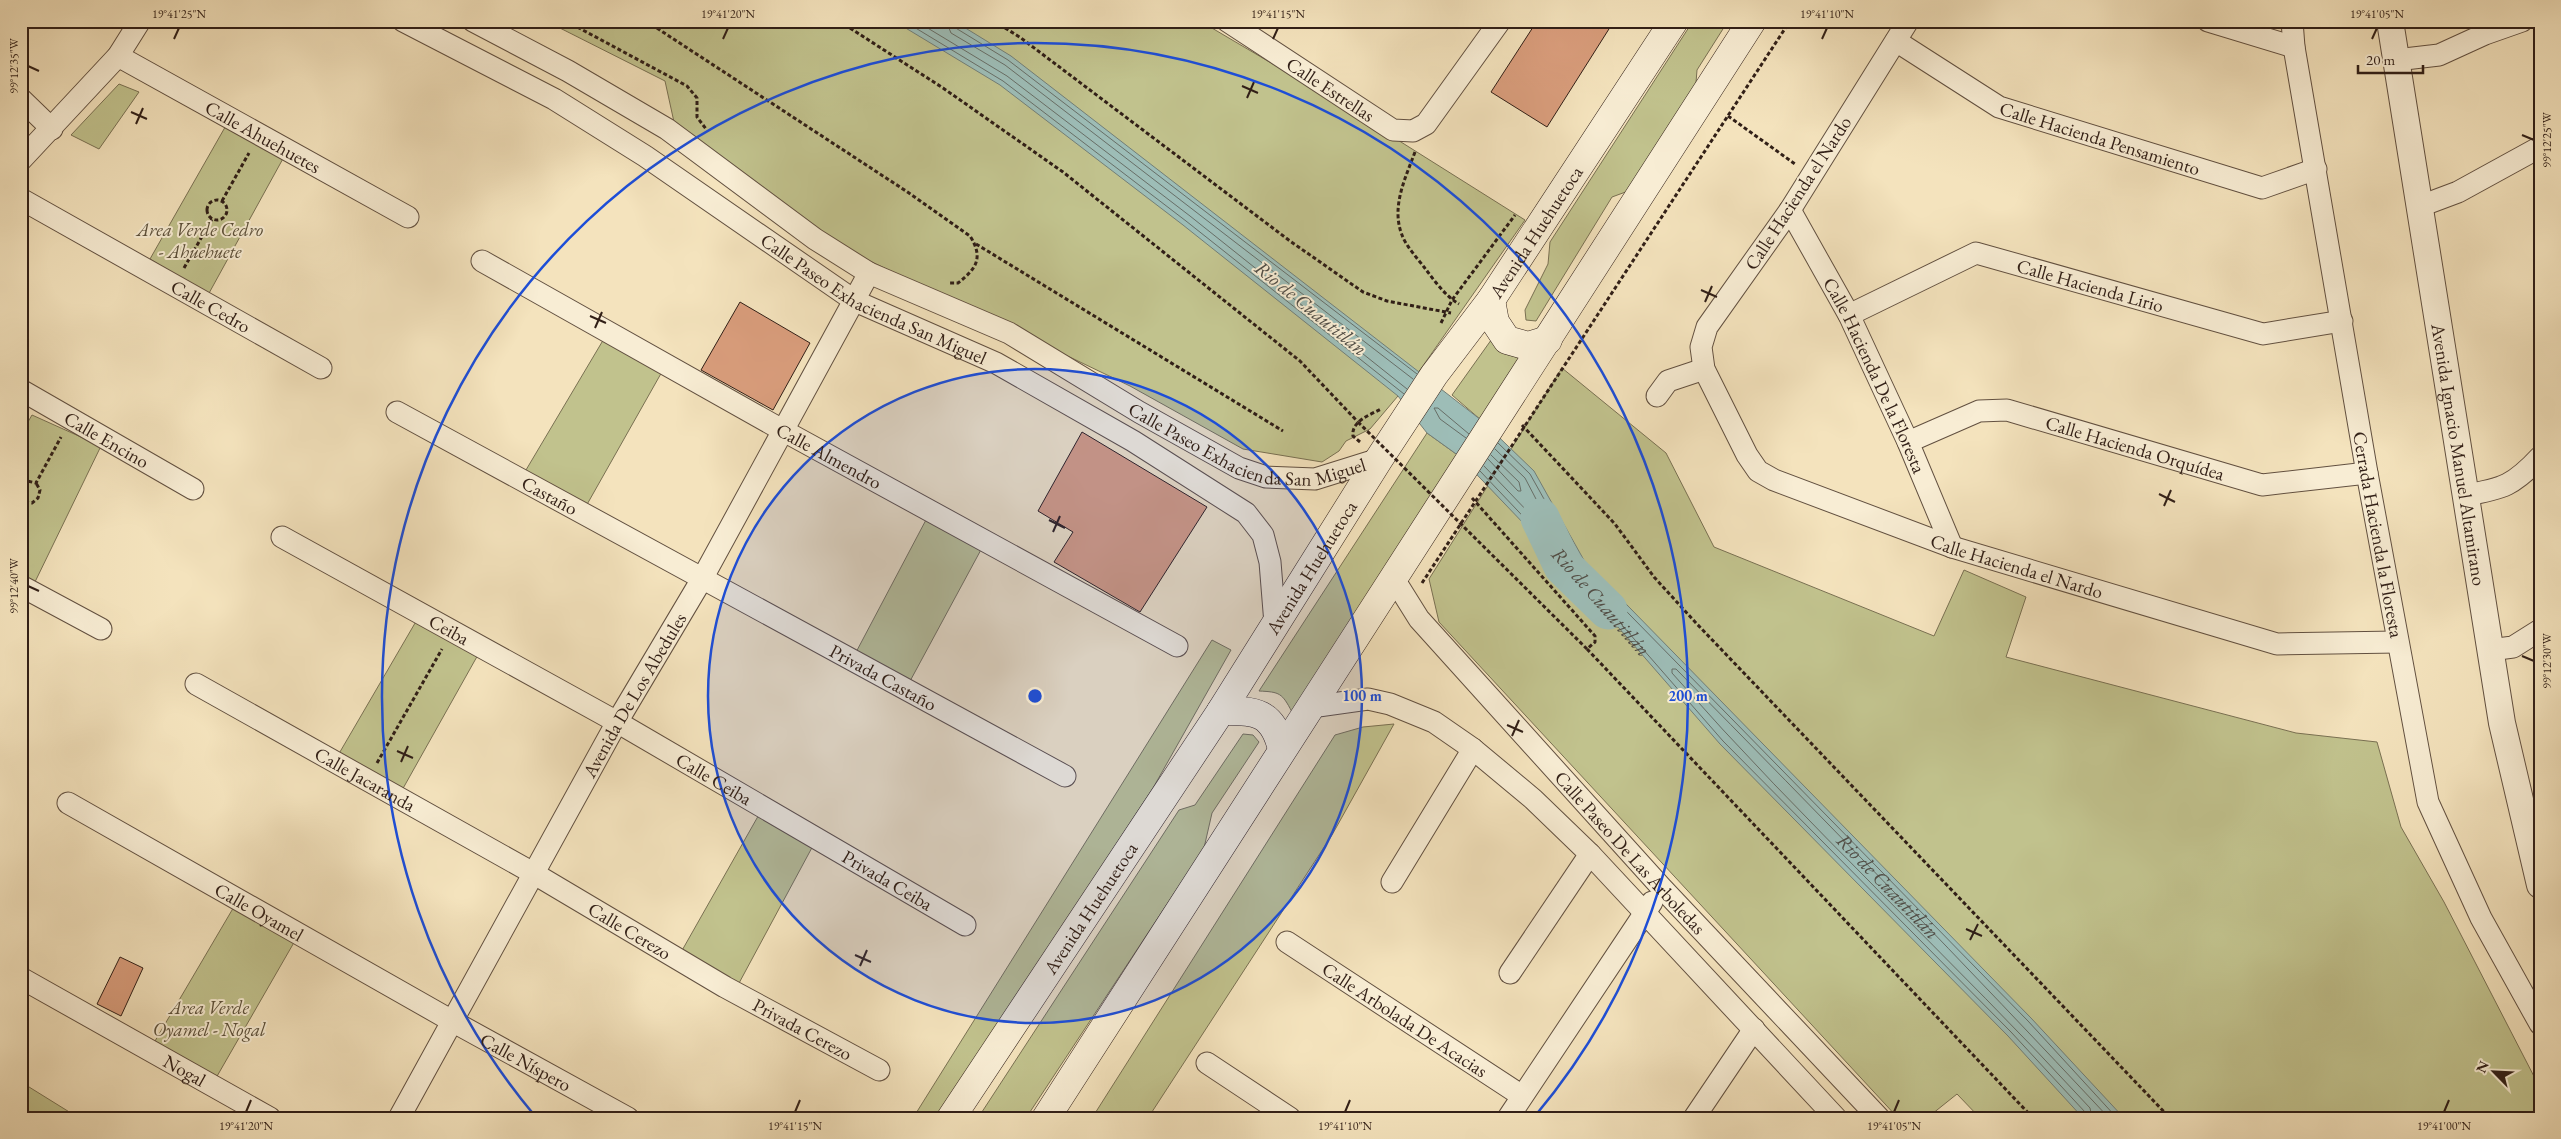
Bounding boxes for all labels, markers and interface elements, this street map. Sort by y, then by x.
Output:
text: 19°41'25"N [152,6,206,22]
text: 19°41'20"N [701,6,755,22]
text: 19°41'15"N [1251,6,1305,22]
text: 19°41'10"N [1800,6,1854,22]
text: 19°41'05"N [2350,6,2404,22]
text: 99°12'35"W [6,37,22,94]
scale bar [2358,42,2424,74]
text: 20 m [2366,50,2395,69]
street label: Calle Estrellas [1282,51,1380,127]
street label: Calle Ahuehuetes [201,94,325,179]
street label: Calle Hacienda Pensamiento [1997,95,2203,181]
street label: Calle Hacienda el Nardo [1739,111,1857,275]
text: 99°12'25"W [2539,111,2555,168]
street label: Avenida Huehuetoca [1483,161,1588,304]
park label: Area Verde Cedro - Ahuehuete [135,217,263,264]
street label: Calle Paseo Exhacienda San Miguel [756,227,991,370]
street label: Calle Hacienda Lirio [2014,253,2167,318]
water label: Rio de Cuautitlán [1249,255,1373,361]
street label: Calle Hacienda De la Floresta [1818,273,1932,477]
street label: Calle Cedro [167,274,255,338]
street label: Avenida Ignacio Manuel Altamirano [2426,321,2492,587]
street label: Calle Paseo Exhacienda San Miguel [1124,396,1369,492]
street label: Calle Encino [60,405,154,474]
street label: Calle Hacienda Orquídea [2043,410,2228,486]
street label: Calle Almendro [772,417,886,495]
street label: Cerrada Hacienda la Floresta [2348,430,2410,640]
street label: Castaño [517,470,582,521]
street label: Avenida Huehuetoca [1259,495,1363,640]
street label: Calle Hacienda el Nardo [1927,528,2106,604]
water label: Rio de Cuautitlán [1546,541,1656,662]
text: 99°12'40"W [6,557,22,614]
street label: Ceiba [425,608,474,651]
street label: Avenida De Los Abedules [576,608,692,783]
text: 99°12'30"W [2539,632,2555,689]
street label: Privada Castaño [825,638,941,716]
text: 100 m [1342,686,1382,705]
text: 200 m [1668,686,1708,705]
centre of rings [1026,687,1044,705]
street label: Calle Jacaranda [310,741,420,817]
street label: Calle Ceiba [671,747,757,811]
street label: Calle Paseo De Las Arboledas [1549,765,1711,939]
water label: Rio de Cuautitlán [1831,828,1945,944]
street label: Avenida Huehuetoca [1037,837,1143,980]
street label: Privada Ceiba [838,844,938,916]
street label: Calle Oyamel [210,876,309,947]
street label: Calle Cerezo [584,896,676,965]
street label: Calle Arbolada De Acacias [1317,956,1492,1083]
street label: Privada Cerezo [749,992,857,1066]
park label: Area Verde Oyamel - Nogal [153,995,266,1042]
street label: Calle Níspero [476,1027,576,1097]
north arrow [2468,1046,2518,1096]
street label: Nogal [159,1048,211,1092]
text: N [2472,1057,2493,1076]
text: 19°41'20"N [219,1118,273,1134]
text: 19°41'15"N [768,1118,822,1134]
text: 19°41'10"N [1318,1118,1372,1134]
text: 19°41'05"N [1867,1118,1921,1134]
text: 19°41'00"N [2417,1118,2471,1134]

